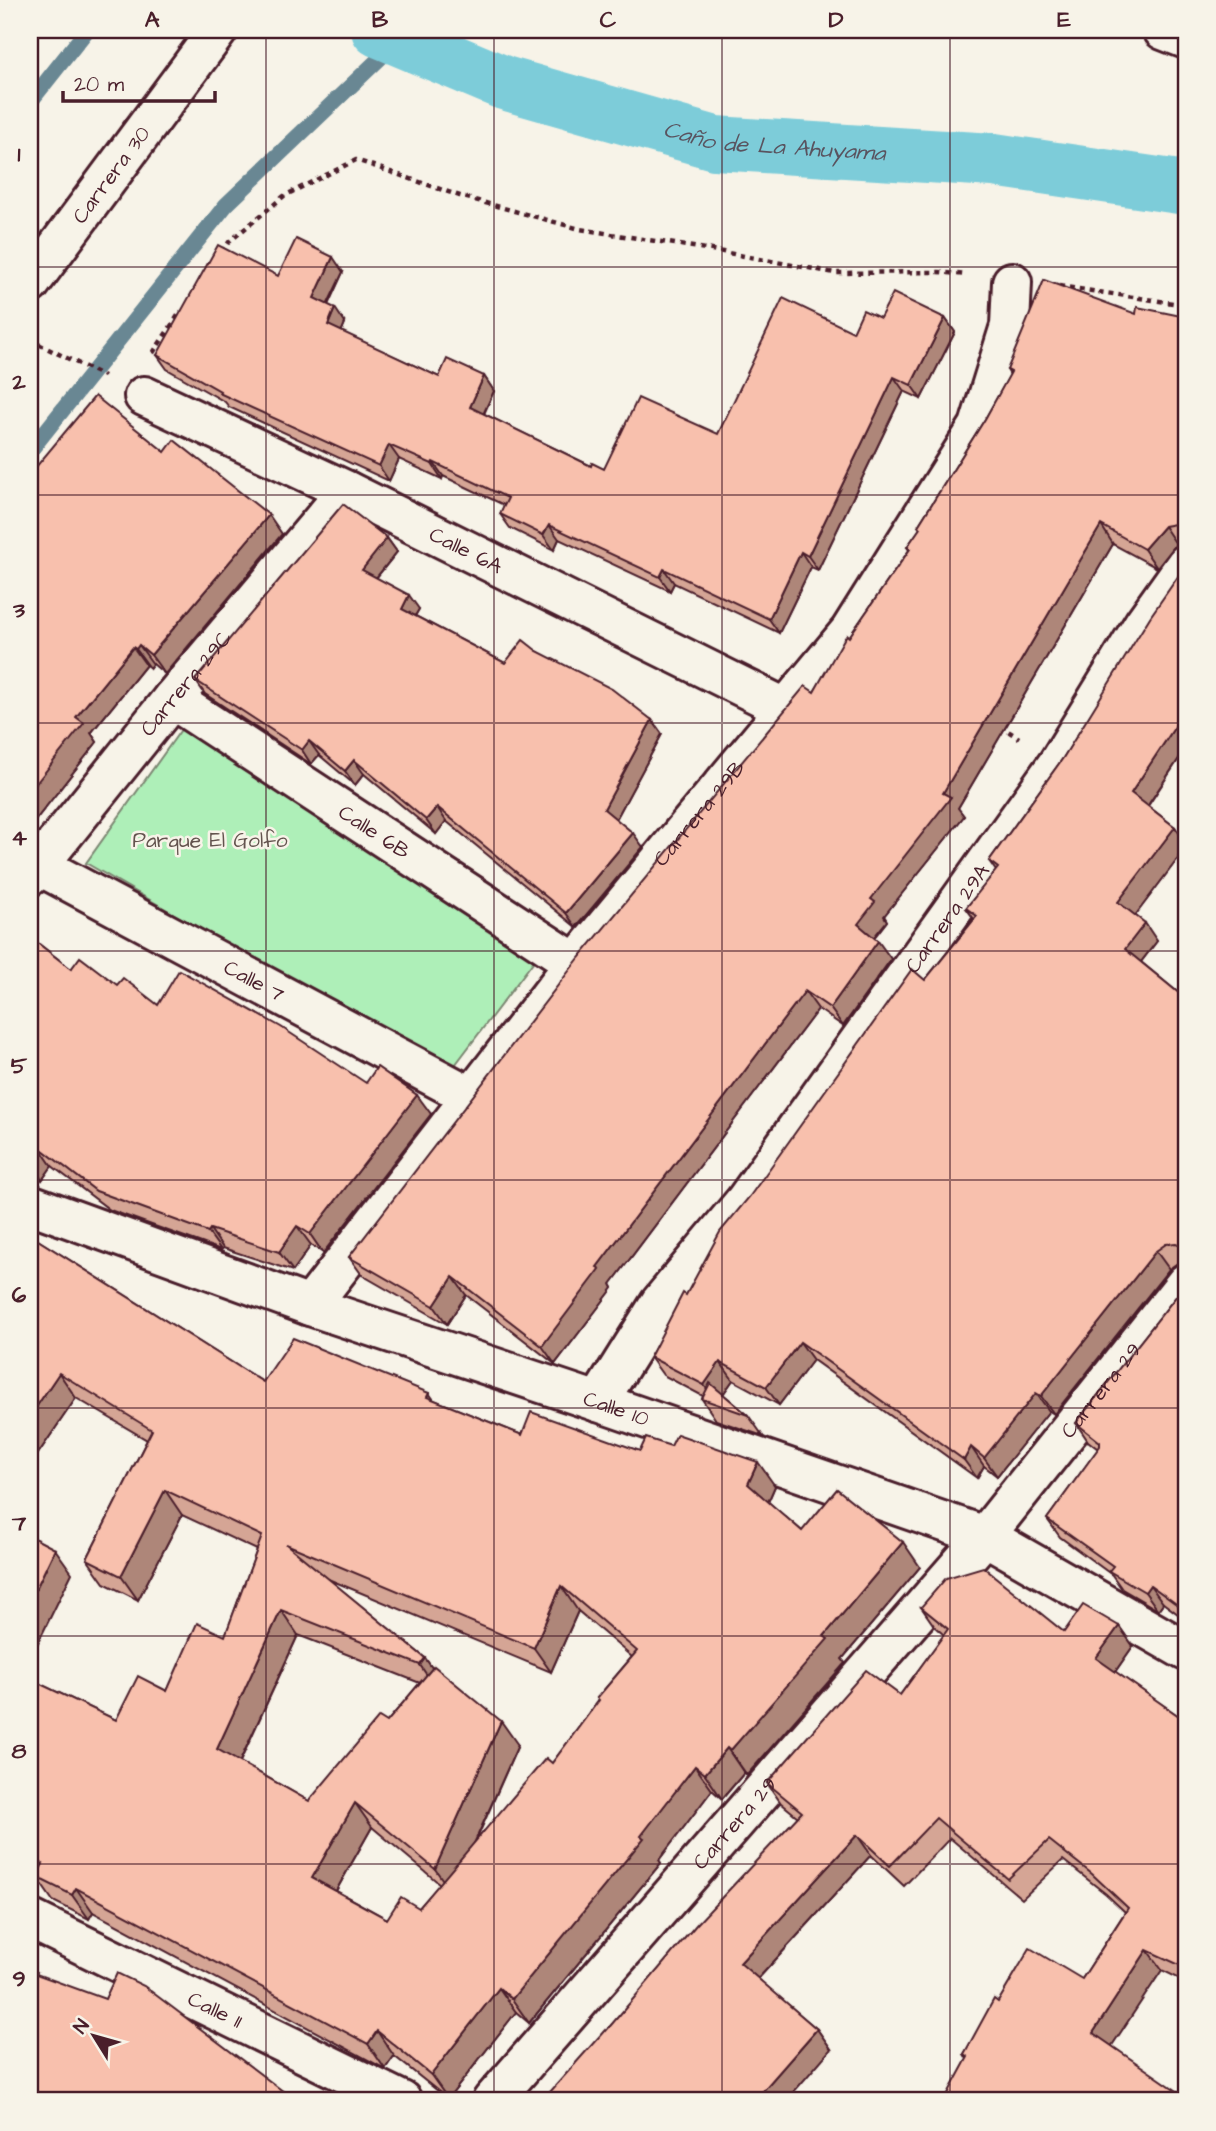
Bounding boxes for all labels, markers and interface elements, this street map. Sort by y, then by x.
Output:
text: A [145,4,160,36]
text: B [372,4,389,36]
text: C [600,4,617,36]
text: D [829,4,844,36]
text: E [1057,4,1071,36]
scale bar [63,60,215,104]
text: 20 m [74,70,125,99]
water label: Caño de La Ahuyama [660,113,888,169]
street label: Carrera 30 [65,120,157,229]
text: 1 [18,138,21,170]
text: 2 [11,366,26,398]
street label: Calle 6A [424,520,508,581]
text: 3 [12,594,25,626]
street label: Carrera 29C [133,624,238,742]
street label: Carrera 29B [647,754,752,872]
street label: Calle 6B [333,798,416,866]
text: 4 [11,822,27,854]
park label: Parque El Golfo [133,826,288,855]
street label: Carrera 29A [898,857,996,979]
street label: Calle 7 [219,952,290,1009]
text: 5 [11,1050,28,1082]
text: 6 [12,1279,27,1311]
street label: Carrera 29 [1054,1336,1148,1444]
street label: Calle 10 [580,1384,653,1433]
text: 7 [11,1507,27,1539]
text: 8 [12,1735,27,1767]
street label: Carrera 29 [686,1770,783,1876]
text: 9 [12,1963,26,1995]
street label: Calle 11 [183,1984,247,2035]
north arrow [60,2002,130,2072]
text: N [67,2014,96,2040]

